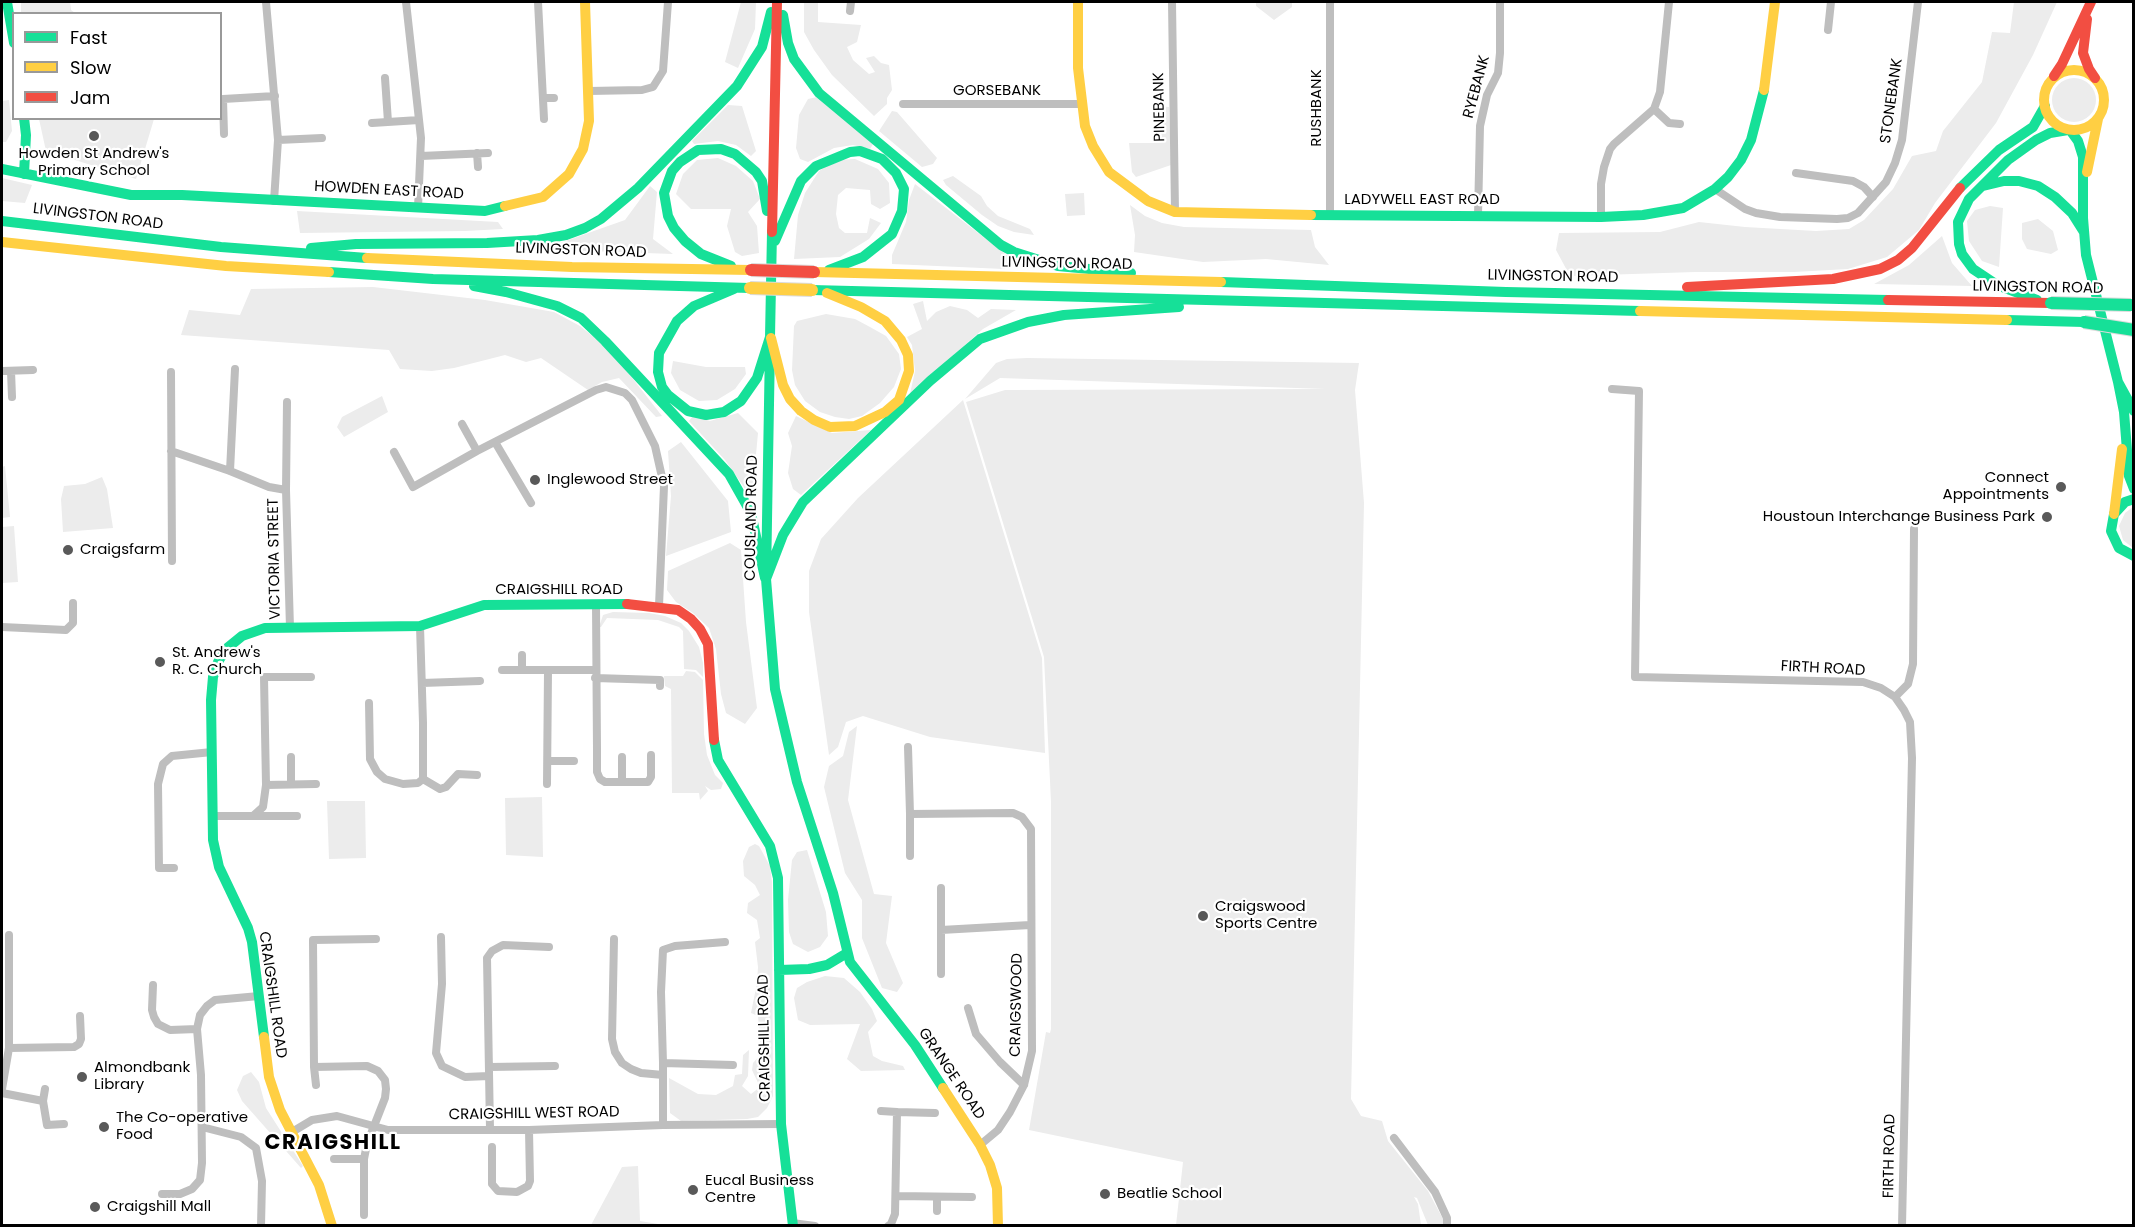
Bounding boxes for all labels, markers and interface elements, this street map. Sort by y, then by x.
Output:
legend [12,12,222,120]
text: Fast [70,25,107,50]
street label: RYEBANK [1460,54,1494,120]
text: Slow [70,55,111,80]
street label: STONEBANK [1877,57,1907,145]
street label: RUSHBANK [1308,69,1326,147]
street label: PINEBANK [1150,72,1170,142]
street label: GORSEBANK [953,82,1041,100]
text: Jam [70,85,110,110]
marker: Howden St Andrew's Primary School [87,129,101,143]
place label: Howden St Andrew's Primary School [19,145,169,180]
street label: HOWDEN EAST ROAD [314,178,464,204]
street label: LADYWELL EAST ROAD [1344,191,1500,209]
street label: LIVINGSTON ROAD [32,200,164,234]
street label: LIVINGSTON ROAD [515,240,647,262]
street label: LIVINGSTON ROAD [1001,254,1133,274]
street label: LIVINGSTON ROAD [1487,267,1619,287]
street label: LIVINGSTON ROAD [1972,278,2104,298]
street label: COUSLAND ROAD [742,455,762,581]
place label: Connect Appointments [1943,469,2049,504]
place label: Inglewood Street [547,471,673,489]
marker: Inglewood Street [528,473,542,487]
marker: Connect Appointments [2054,480,2068,494]
street label: VICTORIA STREET [265,498,285,620]
place label: Houstoun Interchange Business Park [1763,508,2035,526]
marker: Houstoun Interchange Business Park [2040,510,2054,524]
place label: Craigsfarm [80,541,165,559]
marker: Craigsfarm [61,543,75,557]
street label: CRAIGSHILL ROAD [495,581,623,599]
place label: St. Andrew's R. C. Church [172,644,262,679]
marker: St. Andrew's R. C. Church [153,655,167,669]
street label: FIRTH ROAD [1780,658,1866,680]
place label: Craigswood Sports Centre [1215,898,1317,933]
marker: Craigswood Sports Centre [1196,909,1210,923]
street label: CRAIGSHILL ROAD [254,931,290,1059]
street label: CRAIGSWOOD [1007,953,1027,1057]
street label: CRAIGSHILL ROAD [755,974,775,1102]
street label: GRANGE ROAD [914,1025,988,1123]
place label: Almondbank Library [94,1059,190,1094]
marker: Almondbank Library [75,1070,89,1084]
street label: CRAIGSHILL WEST ROAD [448,1104,620,1124]
place label: The Co-operative Food [116,1109,248,1144]
street label: FIRTH ROAD [1880,1114,1900,1198]
marker: The Co-operative Food [97,1120,111,1134]
district label: CRAIGSHILL [265,1131,401,1157]
place label: Eucal Business Centre [705,1172,814,1207]
marker: Eucal Business Centre [686,1183,700,1197]
place label: Beatlie School [1117,1185,1222,1203]
marker: Beatlie School [1098,1187,1112,1201]
place label: Craigshill Mall [107,1198,211,1216]
marker: Craigshill Mall [88,1200,102,1214]

